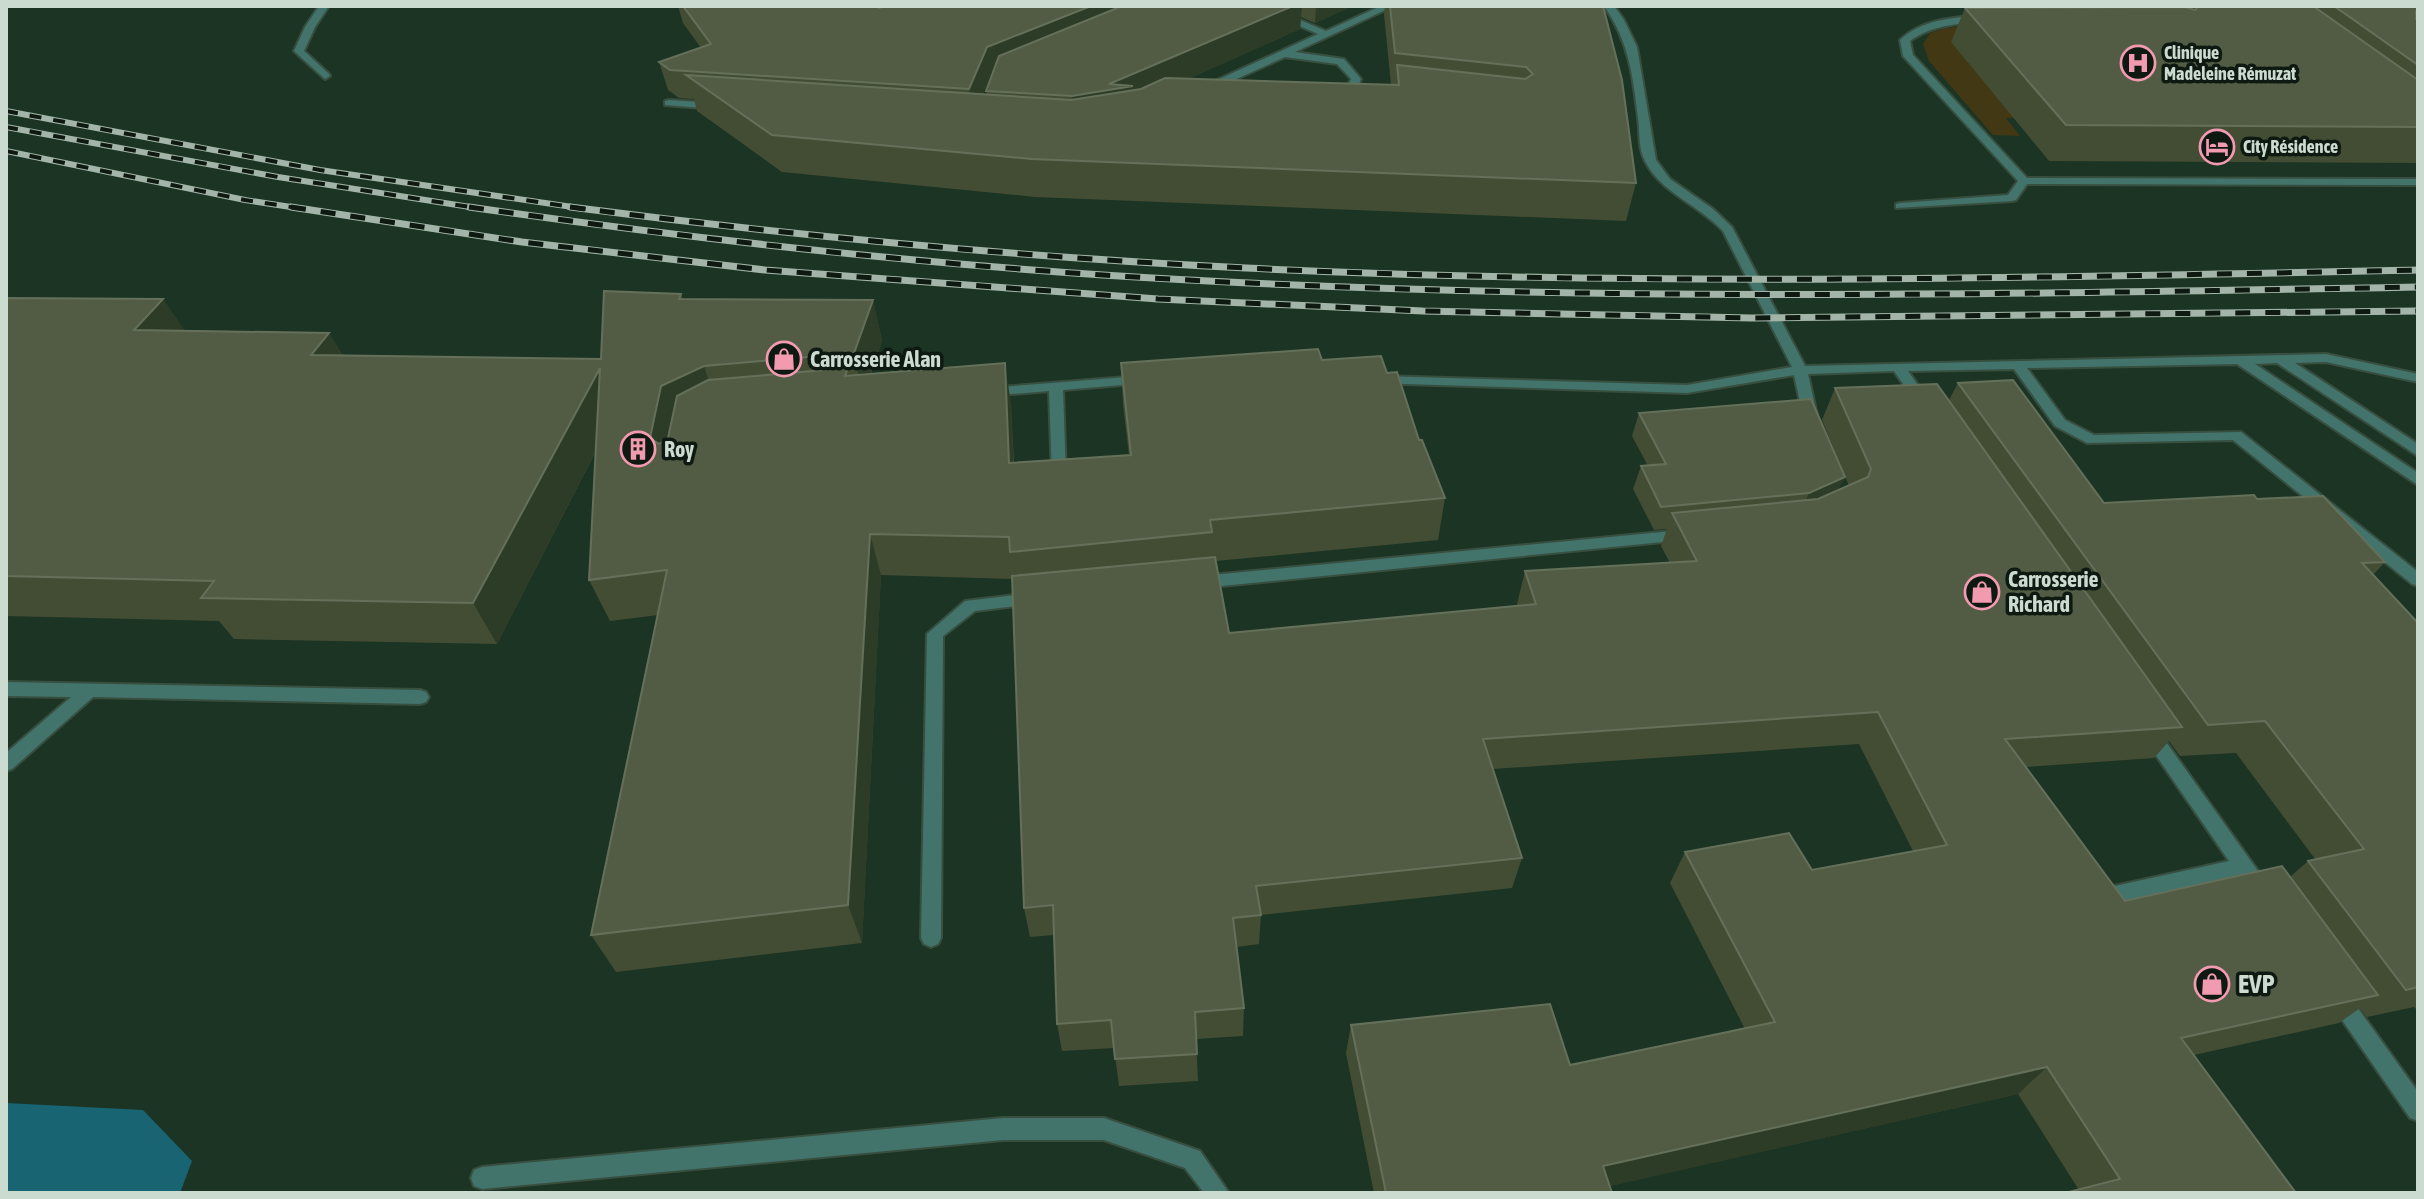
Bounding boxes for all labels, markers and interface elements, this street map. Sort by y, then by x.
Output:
place label: Clinique Madeleine Rémuzat [2164,42,2297,84]
hospital icon: Clinique Madeleine Rémuzat [2119,44,2157,82]
hotel icon: City Résidence [2198,128,2236,166]
place label: City Résidence [2243,136,2338,157]
shop icon: Carrosserie Alan [765,340,803,378]
place label: Carrosserie Alan [810,346,941,372]
building icon: Roy [619,430,657,468]
place label: Roy [664,436,694,462]
place label: Carrosserie Richard [2008,566,2099,617]
shop icon: Carrosserie Richard [1963,573,2001,611]
shop icon: EVP [2193,965,2231,1003]
place label: EVP [2238,969,2275,999]

